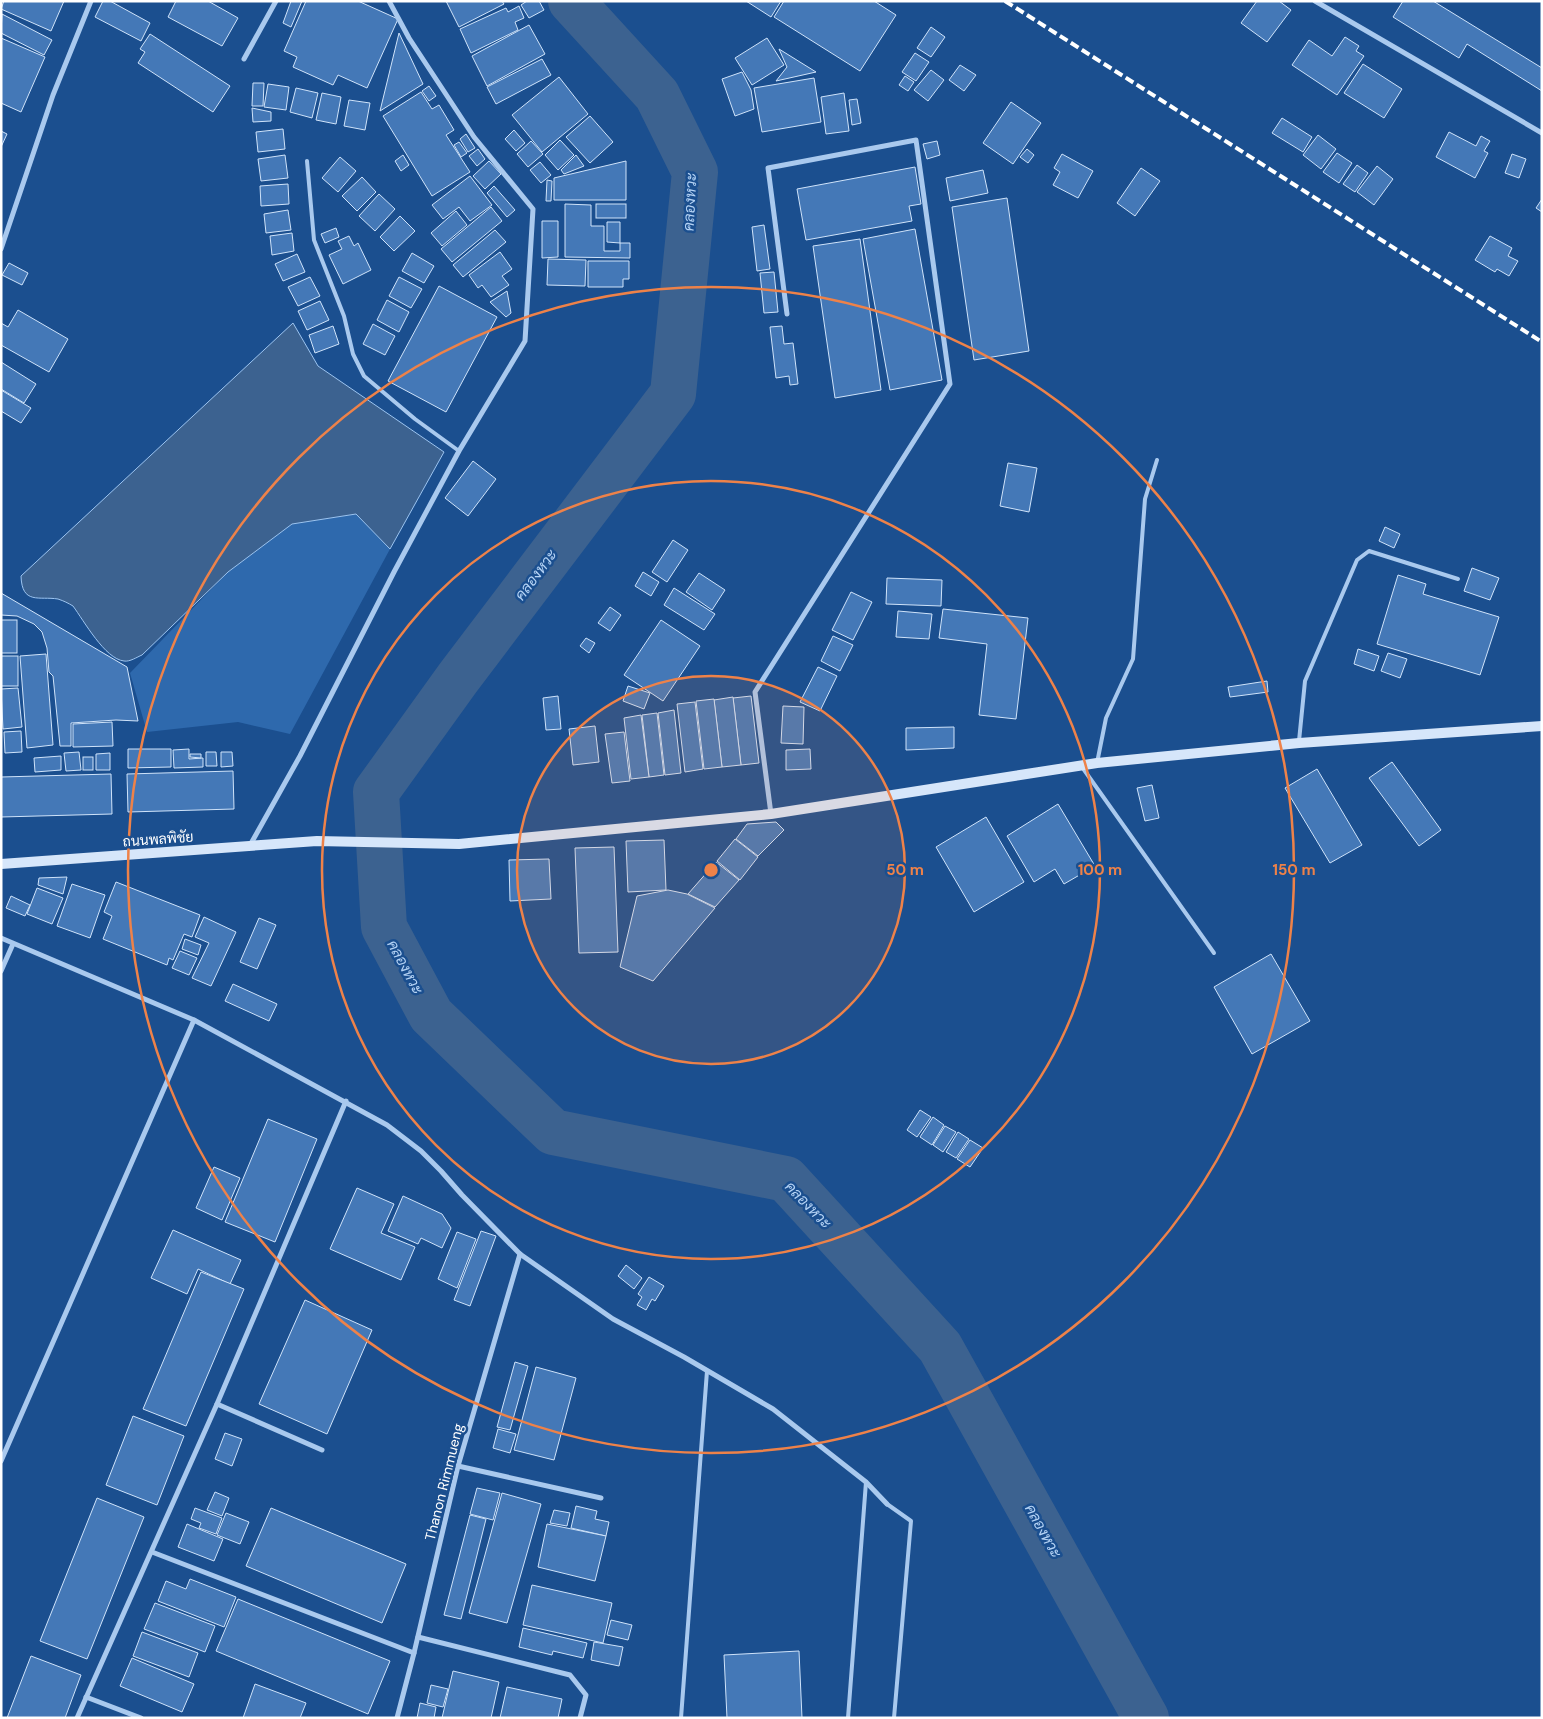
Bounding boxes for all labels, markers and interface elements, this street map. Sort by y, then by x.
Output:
water label: คลองหวะ [678,172,702,232]
water label: คลองหวะ [510,546,562,604]
street label: ถนนพลพิชัย [122,828,194,850]
text: 50 m [886,860,924,880]
text: 100 m [1078,860,1122,880]
text: 150 m [1273,860,1316,880]
centre of rings [702,861,720,879]
water label: คลองหวะ [382,936,428,998]
water label: คลองหวะ [780,1177,836,1233]
street label: Thanon Rimmueng [421,1421,467,1542]
water label: คลองหวะ [1020,1501,1066,1561]

